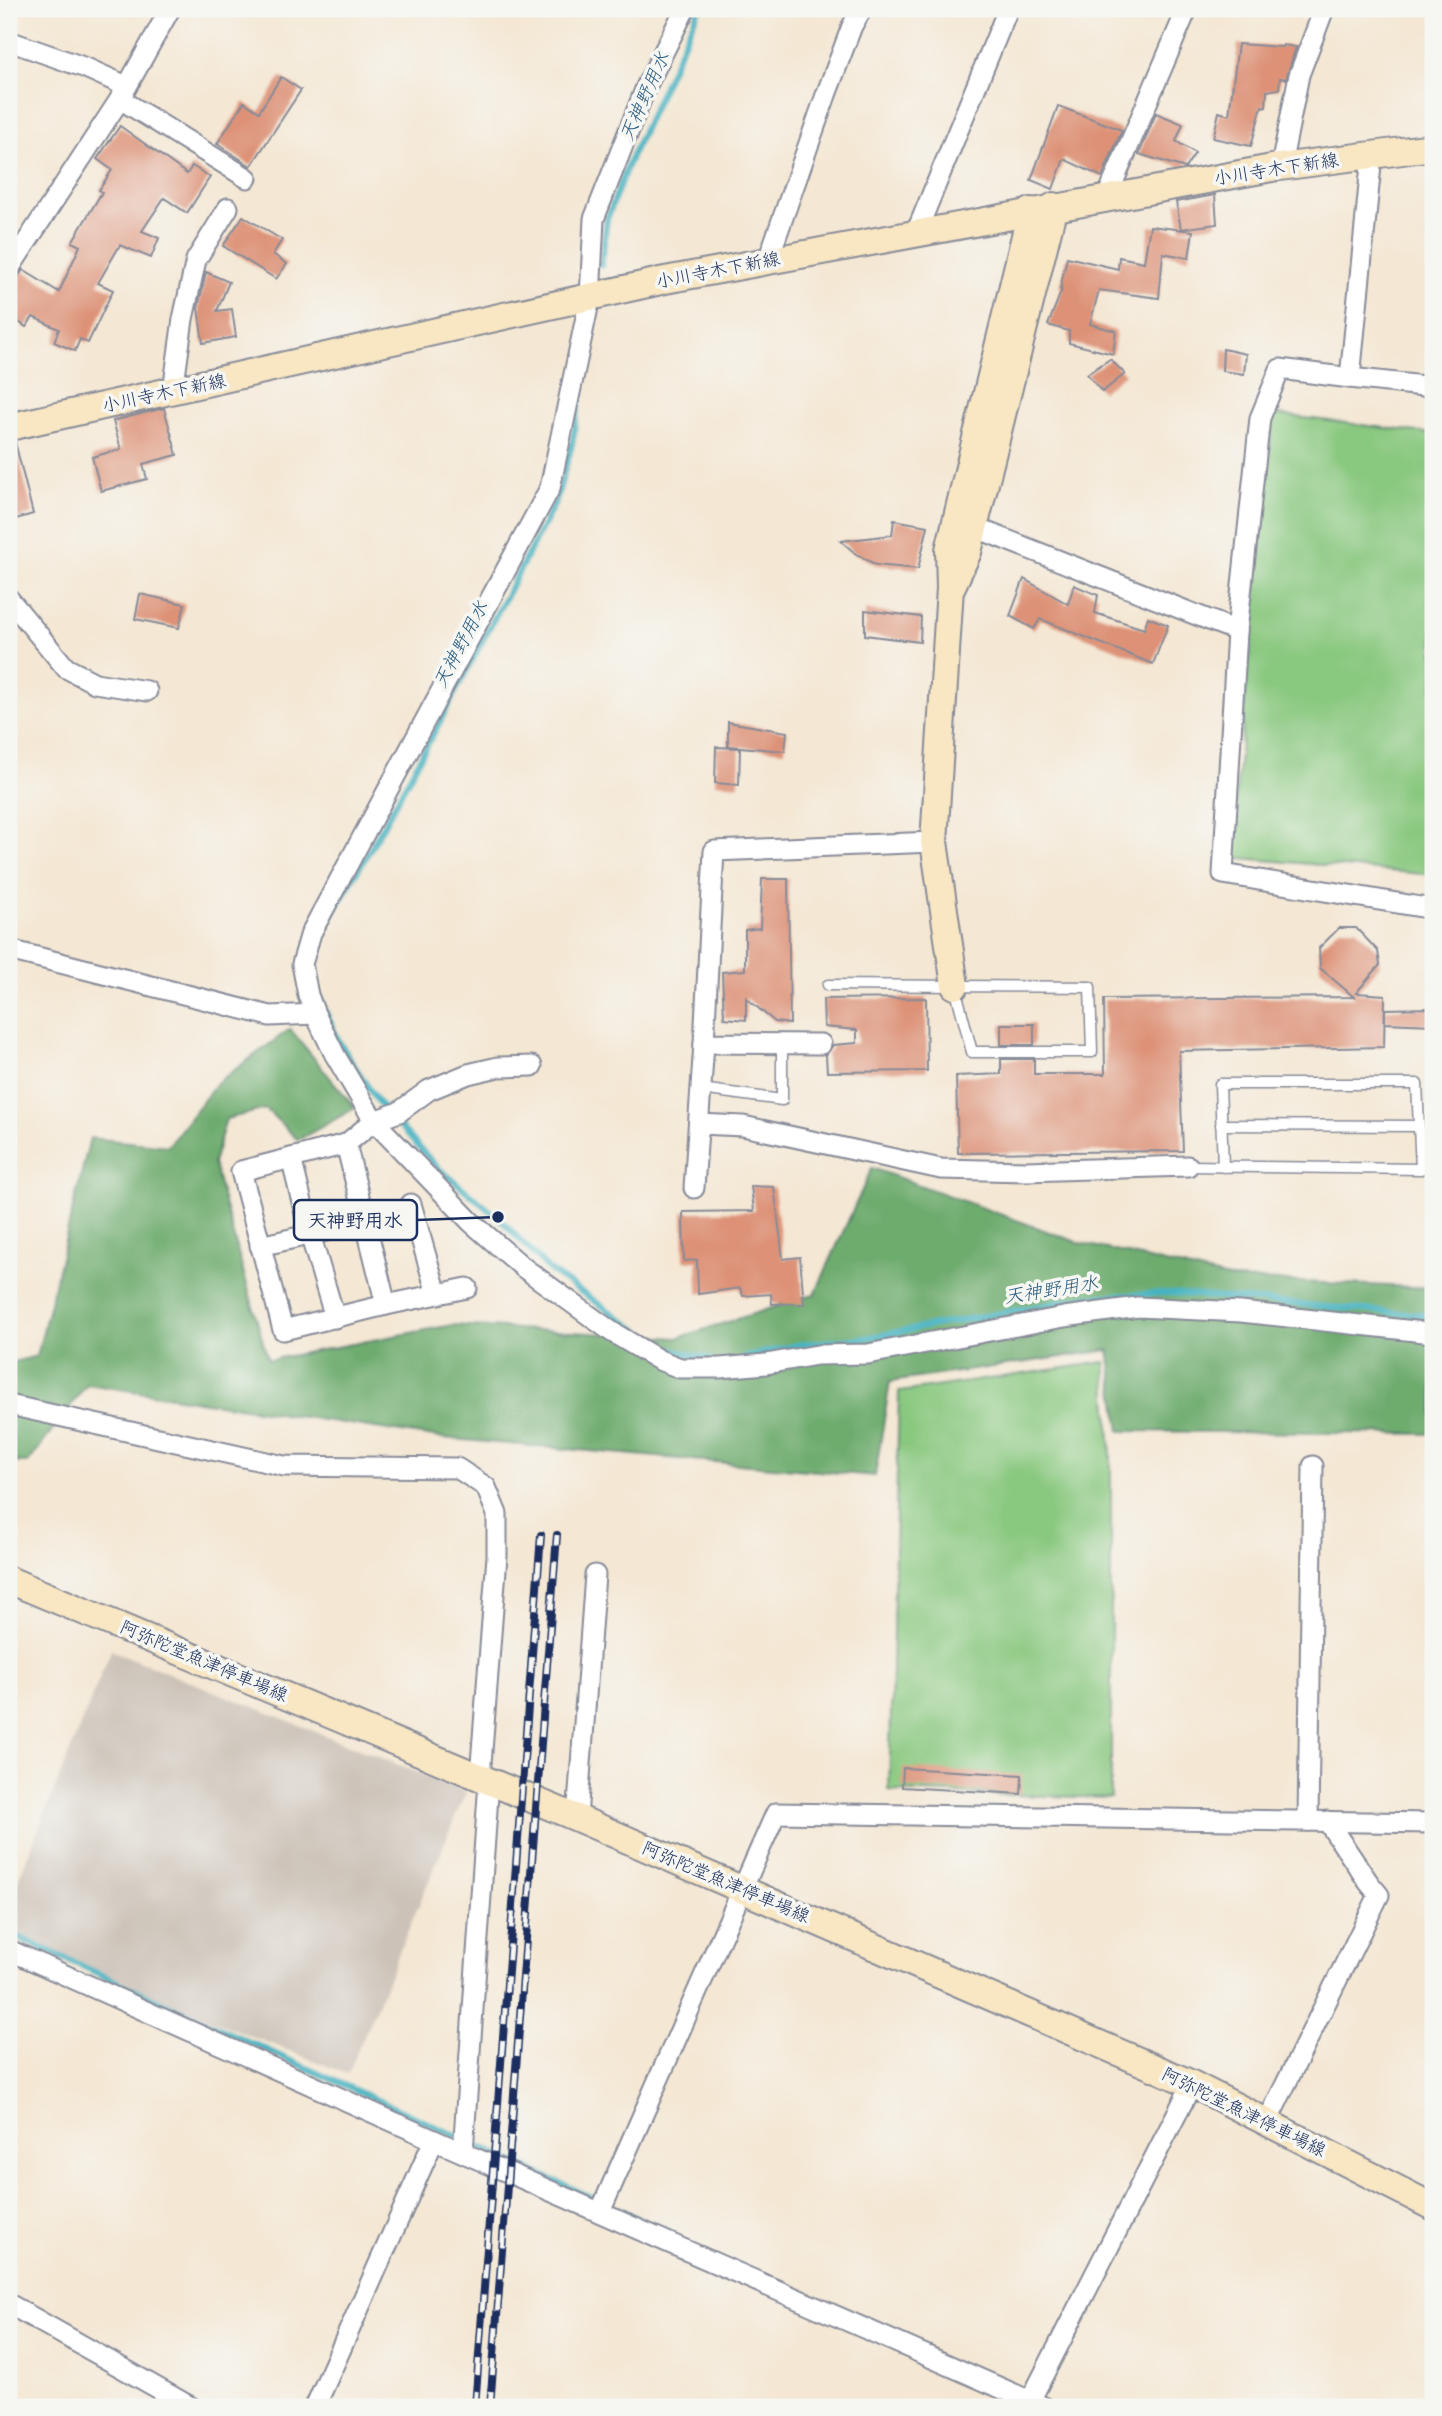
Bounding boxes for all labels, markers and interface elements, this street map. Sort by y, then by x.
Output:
water label: 天神野用水 [614,48,675,145]
street label: 小川寺木下新線 [1212,147,1340,191]
street label: 小川寺木下新線 [654,246,782,294]
street label: 小川寺木下新線 [100,368,228,418]
water label: 天神野用水 [427,596,494,692]
callout: 天神野用水 [294,1200,417,1240]
text: 天神野用水 [307,1208,403,1233]
water label: 天神野用水 [1002,1270,1100,1309]
street label: 阿弥陀堂魚津停車場線 [116,1615,292,1707]
street label: 阿弥陀堂魚津停車場線 [638,1836,814,1928]
street label: 阿弥陀堂魚津停車場線 [1158,2062,1330,2162]

